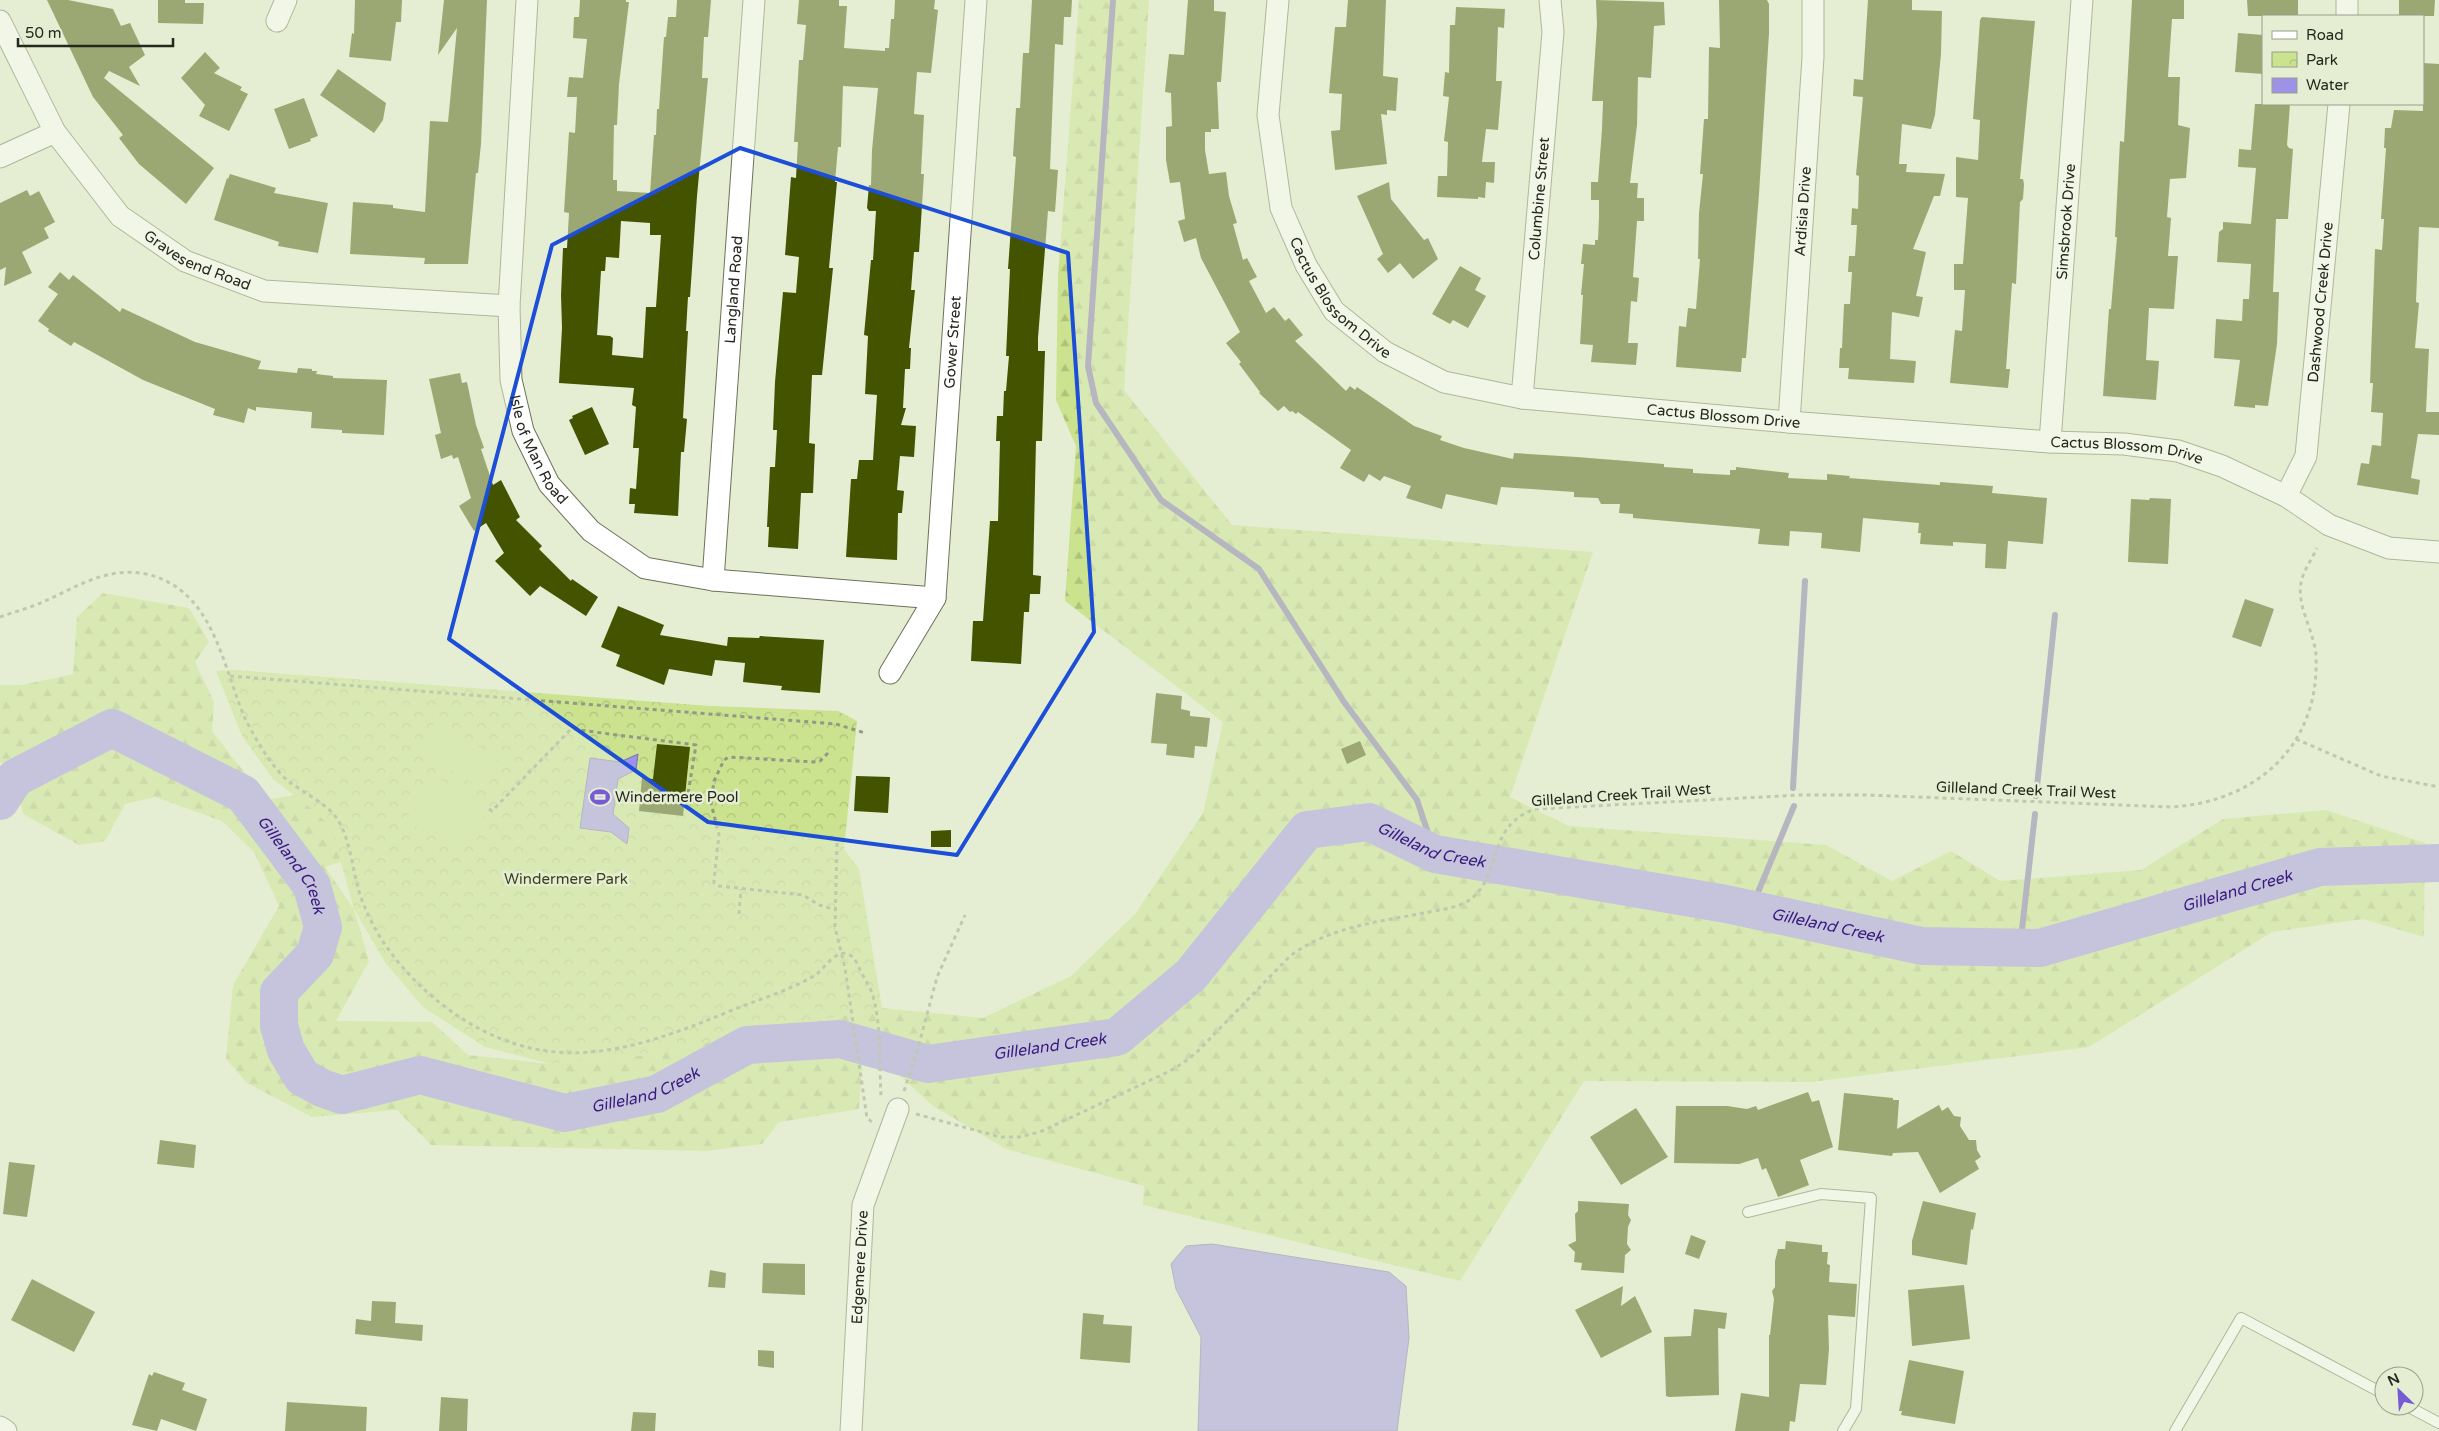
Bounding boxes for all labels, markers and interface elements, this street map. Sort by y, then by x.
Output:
scale bar [18,15,172,47]
legend [2262,15,2424,105]
text: 50 m [25,24,62,42]
text: Road [2306,26,2344,44]
text: Park [2306,51,2338,69]
text: Water [2306,76,2349,94]
street label: Columbine Street [1525,136,1553,261]
street label: Simsbrook Drive [2053,163,2079,280]
street label: Ardisia Drive [1791,166,1815,257]
street label: Dashwood Creek Drive [2304,221,2337,383]
street label: Gravesend Road [140,226,253,294]
street label: Cactus Blossom Drive [1286,234,1394,362]
street label: Langland Road [721,235,746,344]
street label: Gower Street [940,295,965,389]
street label: Isle of Man Road [506,393,572,508]
street label: Cactus Blossom Drive [1646,400,1801,432]
street label: Cactus Blossom Drive [2050,433,2206,468]
street label: Gilleland Creek Trail West [1936,778,2117,802]
street label: Gilleland Creek Trail West [1530,780,1712,810]
sports icon: Windermere Pool [589,786,611,808]
place label: Windermere Pool [615,788,739,806]
water label: Gilleland Creek [253,812,329,918]
water label: Gilleland Creek [1374,817,1488,873]
water label: Gilleland Creek [2180,865,2296,916]
park label: Windermere Park [504,870,628,888]
water label: Gilleland Creek [1769,904,1886,948]
water label: Gilleland Creek [992,1028,1109,1065]
water label: Gilleland Creek [589,1062,704,1117]
street label: Edgemere Drive [848,1210,872,1325]
north arrow [2374,1366,2424,1416]
text: N [2385,1370,2402,1390]

